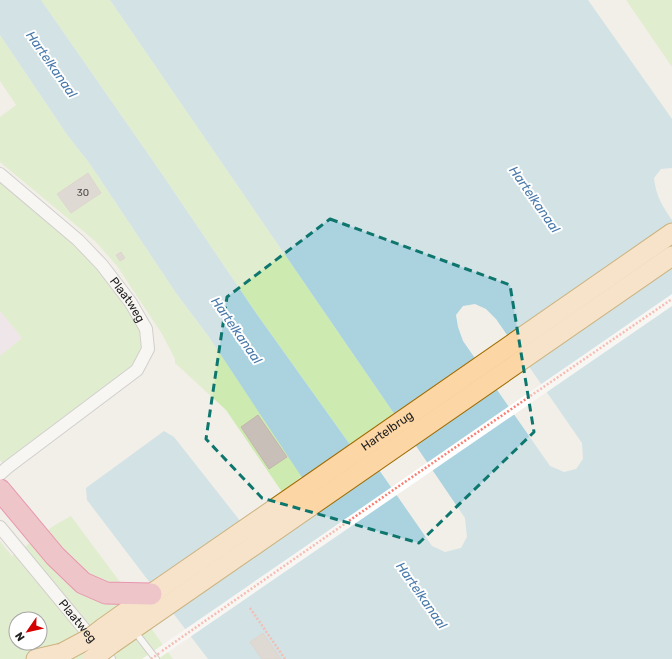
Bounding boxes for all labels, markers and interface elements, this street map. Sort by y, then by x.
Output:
water label: Hartelkanaal [23,28,81,101]
water label: Hartelkanaal [506,163,564,236]
house number: 30 [77,187,89,199]
street label: Plaatweg [107,274,148,325]
water label: Hartelkanaal [208,294,266,367]
street label: Hartelbrug [358,408,416,454]
water label: Hartelkanaal [393,559,451,632]
street label: Plaatweg [56,597,100,646]
north arrow [8,611,48,651]
text: N [12,629,28,643]

